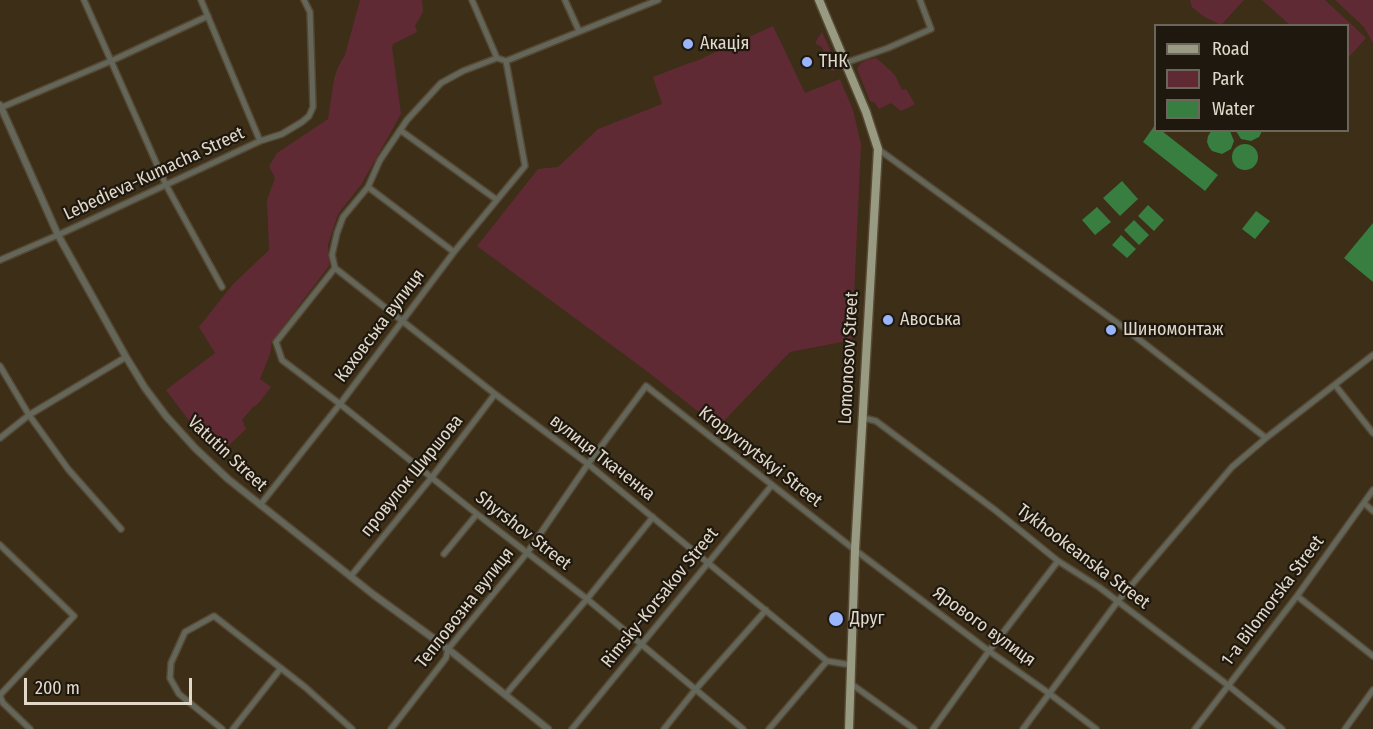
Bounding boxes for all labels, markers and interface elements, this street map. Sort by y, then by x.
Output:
legend [1154,24,1349,132]
place label: Акація [700,33,749,55]
marker: Акація [681,37,695,51]
text: Road [1212,38,1249,60]
place label: ТНК [819,51,848,73]
marker: ТНК [800,55,814,69]
text: Park [1212,68,1244,90]
text: Water [1212,98,1255,120]
street label: Lebedieva-Kumacha Street [60,123,248,225]
street label: Каховська вулиця [331,265,429,387]
street label: Lomonosov Street [835,291,863,425]
place label: Авоська [900,309,961,331]
marker: Авоська [881,313,895,327]
place label: Шиномонтаж [1123,319,1224,341]
marker: Шиномонтаж [1104,323,1118,337]
street label: Kropyvnytskyi Street [694,402,826,512]
street label: вулиця Ткаченка [545,410,659,506]
street label: провулок Ширшова [356,411,468,541]
street label: Vatutin Street [183,412,271,496]
street label: Shyrshov Street [471,487,575,575]
street label: Tykhookeanska Street [1012,500,1154,614]
street label: Rimsky-Korsakov Street [597,524,723,672]
street label: 1-a Bilomorska Street [1217,532,1329,670]
street label: Тепловозна вулиця [411,543,519,673]
street label: Ярового вулиця [928,583,1040,671]
place label: Друг [850,608,885,630]
marker: Друг [827,610,845,628]
scale bar [27,666,195,704]
text: 200 m [35,677,80,699]

